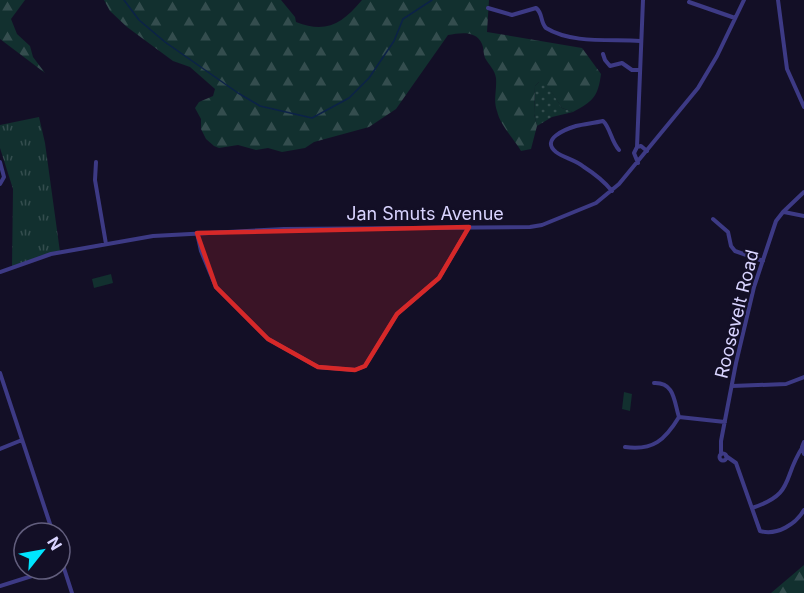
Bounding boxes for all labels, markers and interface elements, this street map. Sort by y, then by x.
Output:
street label: Jan Smuts Avenue [346,203,504,224]
street label: Roosevelt Road [710,247,763,380]
north arrow [12,521,72,581]
text: N [43,533,67,554]

